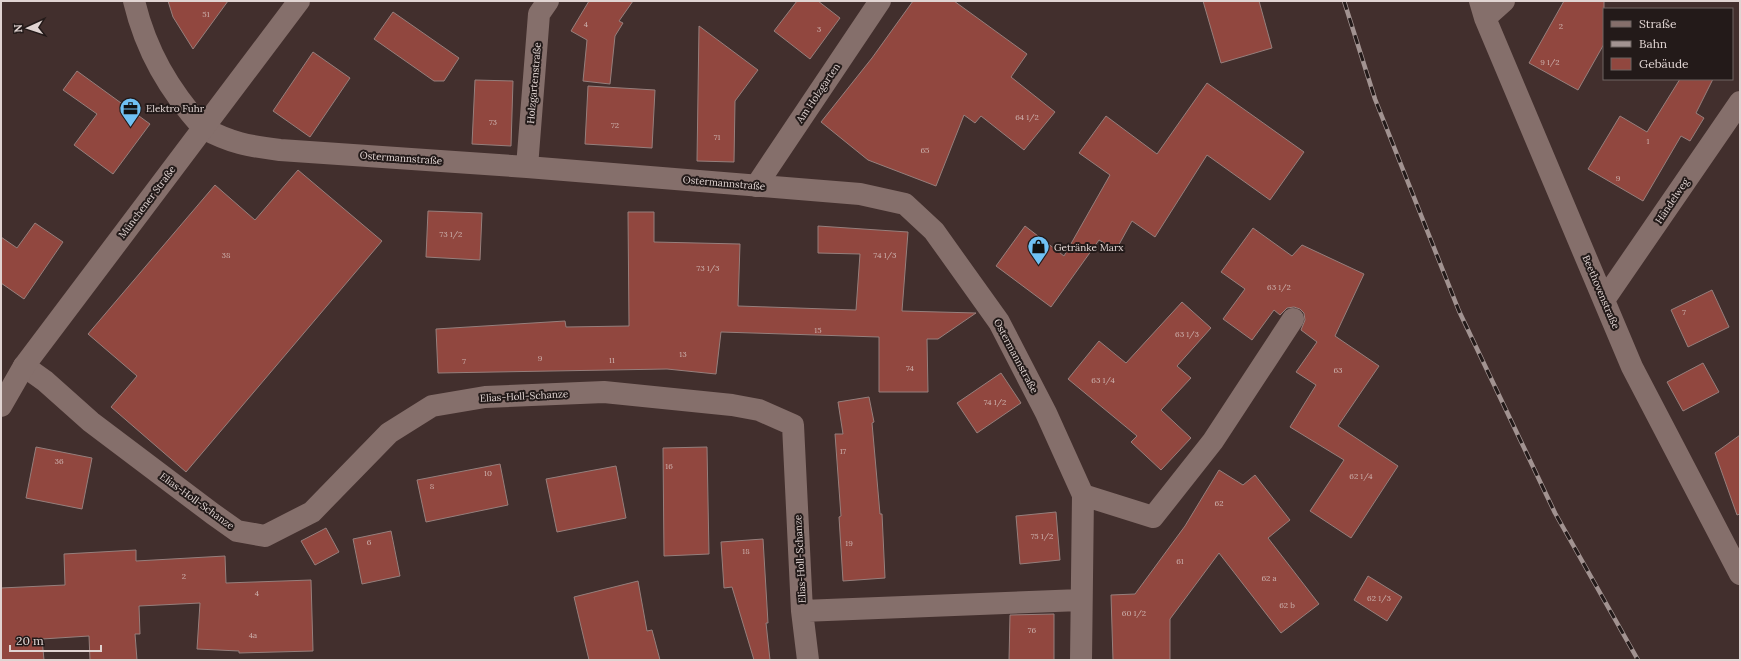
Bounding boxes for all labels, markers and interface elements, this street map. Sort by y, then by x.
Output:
north arrow [8,8,48,48]
legend [1603,8,1733,80]
house number: 51 [202,9,210,19]
text: Straße [1639,16,1677,31]
house number: 4 [584,19,589,29]
house number: 2 [1559,21,1563,31]
text: N [11,23,25,33]
house number: 3 [817,24,822,34]
text: Bahn [1639,36,1667,51]
street label: Holzgartenstraße [524,41,544,124]
text: Gebäude [1639,56,1689,71]
house number: 9 1/2 [1540,57,1560,68]
street label: Am Holzgarten [793,61,843,126]
office icon: Elektro Fuhr [118,95,144,128]
place label: Elektro Fuhr [146,102,205,115]
house number: 64 1/2 [1015,112,1039,123]
house number: 73 [489,117,498,127]
house number: 72 [611,120,619,130]
house number: 71 [714,132,720,142]
house number: 1 [1647,136,1650,146]
house number: 65 [921,145,929,155]
street label: Ostermannstraße [359,149,443,167]
street label: Münchener Straße [115,163,179,241]
street label: Ostermannstraße [682,173,766,193]
house number: 9 [1616,173,1621,183]
street label: Händelweg [1652,175,1692,226]
house number: 73 1/2 [440,229,462,240]
shop icon: Getränke Marx [1025,234,1051,267]
place label: Getränke Marx [1054,241,1124,254]
house number: 38 [222,250,231,260]
house number: 74 1/3 [874,250,897,261]
street label: Beethovenstraße [1580,253,1623,332]
house number: 73 1/3 [697,263,720,274]
house number: 63 1/2 [1267,282,1291,293]
house number: 7 [1682,307,1686,317]
street label: Ostermannstraße [991,316,1041,396]
house number: 15 [814,325,822,335]
house number: 63 1/3 [1175,329,1200,340]
house number: 13 [679,349,687,359]
house number: 9 [538,353,543,363]
house number: 11 [609,355,615,365]
house number: 7 [462,356,466,366]
house number: 74 [906,363,915,373]
house number: 63 [1333,365,1343,375]
house number: 63 1/4 [1091,375,1115,386]
street label: Elias-Holl-Schanze [479,387,569,405]
house number: 74 1/2 [984,397,1006,408]
house number: 17 [840,446,847,456]
house number: 36 [54,456,64,466]
house number: 16 [665,461,673,471]
house number: 10 [484,468,492,478]
street label: Elias-Holl-Schanze [157,470,237,533]
house number: 62 1/4 [1349,471,1373,482]
house number: 8 [430,481,435,491]
house number: 62 [1215,498,1223,508]
street label: Elias-Holl-Schanze [791,514,809,604]
house number: 75 1/2 [1031,531,1053,542]
house number: 6 [367,537,372,547]
house number: 19 [845,538,853,548]
house number: 18 [742,546,750,556]
house number: 61 [1176,556,1184,566]
house number: 2 [182,571,186,581]
house number: 62 a [1261,573,1277,583]
house number: 4 [255,588,260,598]
house number: 62 1/3 [1367,593,1391,604]
house number: 62 b [1279,600,1295,610]
house number: 60 1/2 [1122,608,1146,619]
house number: 76 [1028,625,1037,635]
scale bar [10,627,101,653]
house number: 4a [249,630,257,640]
text: 20 m [16,633,44,648]

